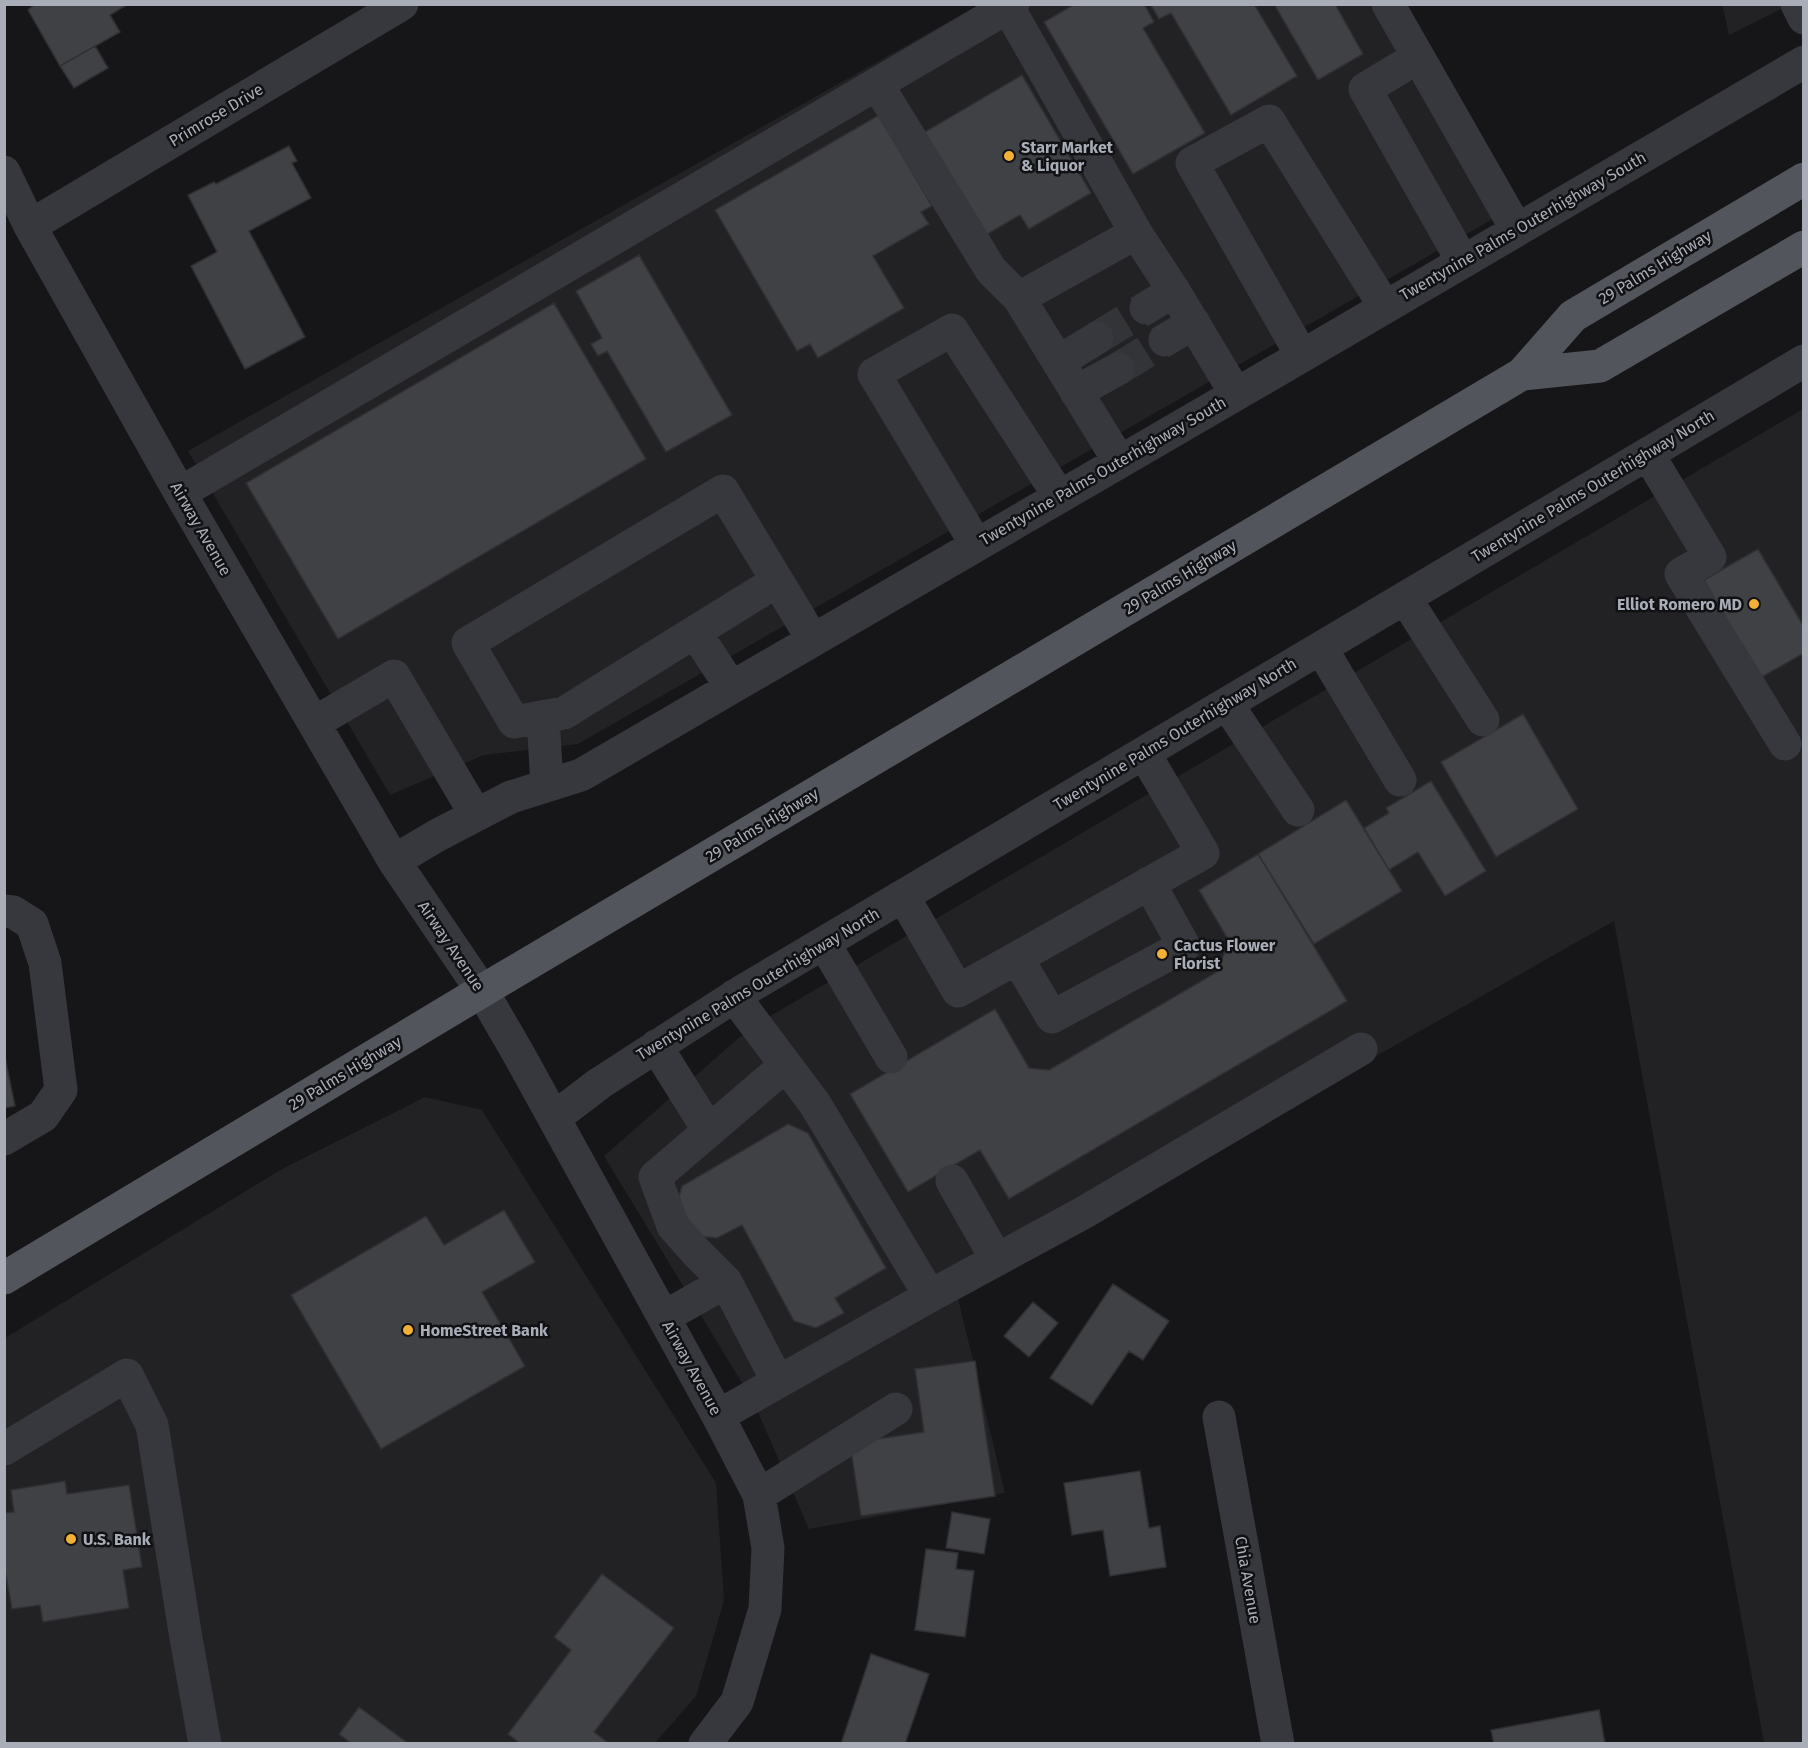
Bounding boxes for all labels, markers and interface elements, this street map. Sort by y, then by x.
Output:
street label: Primrose Drive [166,79,266,151]
place label: Starr Market & Liquor [1021,138,1114,175]
street label: Twentynine Palms Outerhighway South [1397,148,1649,304]
marker: Starr Market & Liquor [1002,149,1016,163]
street label: 29 Palms Highway [1595,226,1715,308]
street label: Twentynine Palms Outerhighway South [977,393,1229,549]
street label: Twentynine Palms Outerhighway North [1468,406,1718,566]
street label: Airway Avenue [167,479,235,579]
street label: 29 Palms Highway [1120,536,1240,618]
place label: Elliot Romero MD [1617,595,1742,614]
marker: Elliot Romero MD [1747,597,1761,611]
street label: Twentynine Palms Outerhighway North [1050,654,1300,814]
street label: 29 Palms Highway [702,784,822,866]
street label: Airway Avenue [414,897,488,995]
street label: Twentynine Palms Outerhighway North [633,904,883,1064]
place label: Cactus Flower Florist [1174,936,1276,973]
marker: Cactus Flower Florist [1155,947,1169,961]
street label: 29 Palms Highway [285,1032,405,1114]
street label: Airway Avenue [658,1318,726,1418]
place label: HomeStreet Bank [420,1321,548,1340]
marker: HomeStreet Bank [401,1323,415,1337]
place label: U.S. Bank [83,1530,151,1549]
marker: U.S. Bank [64,1532,78,1546]
street label: Chia Avenue [1231,1535,1265,1625]

